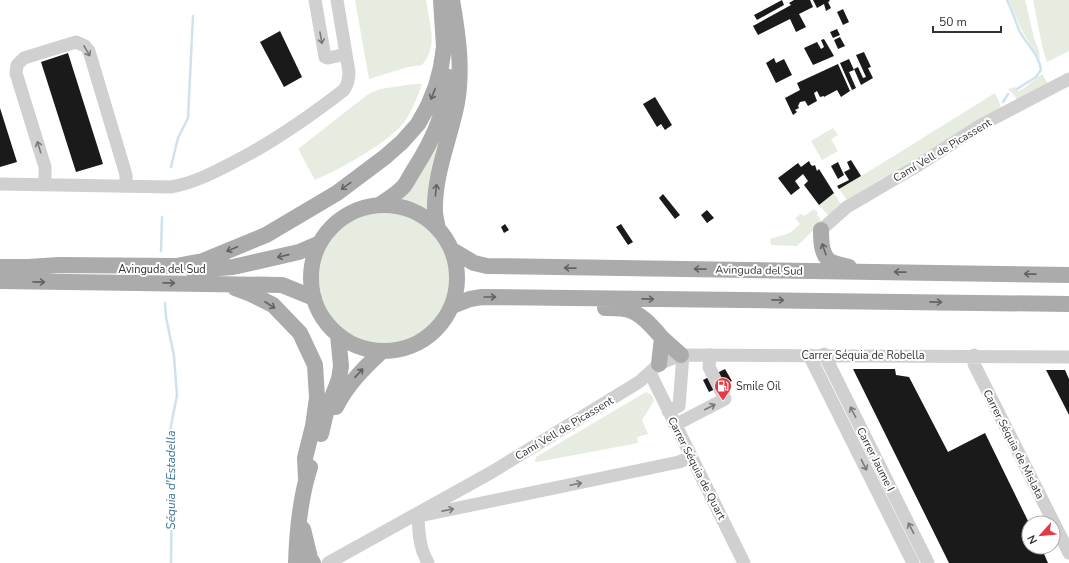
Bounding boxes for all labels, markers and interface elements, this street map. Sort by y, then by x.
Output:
scale bar [933,8,1001,34]
text: 50 m [939,14,967,30]
one-way arrow [317,32,325,45]
one-way arrow [83,45,91,57]
one-way arrow [429,87,437,99]
street label: Camí Vell de Picassent [890,115,994,186]
one-way arrow [35,140,42,153]
one-way arrow [340,182,351,190]
one-way arrow [433,184,440,197]
one-way arrow [819,244,827,256]
one-way arrow [226,246,238,253]
one-way arrow [277,252,290,260]
street label: Avinguda del Sud [118,262,206,277]
street label: Avinguda del Sud [715,262,803,279]
one-way arrow [564,264,577,271]
one-way arrow [694,265,707,273]
one-way arrow [894,268,907,276]
one-way arrow [1024,270,1037,278]
one-way arrow [32,278,45,285]
one-way arrow [162,279,175,287]
one-way arrow [483,293,496,301]
one-way arrow [641,295,654,303]
one-way arrow [771,296,784,304]
one-way arrow [929,298,942,306]
one-way arrow [264,301,276,309]
street label: Carrer Séquia de Robella [802,348,925,363]
one-way arrow [355,368,364,378]
fuel station icon: Smile Oil [713,376,733,401]
place label: Smile Oil [736,379,782,394]
street label: Carrer Séquia de Mislata [979,387,1048,502]
street label: Camí Vell de Picassent [512,393,616,464]
one-way arrow [704,403,716,411]
one-way arrow [848,406,856,418]
street label: Carrer Séquia de Quart [664,414,729,522]
street label: Carrer Jaume I [853,425,898,494]
water label: Séquia d'Estadella [163,430,179,530]
one-way arrow [860,458,868,470]
one-way arrow [569,479,582,487]
one-way arrow [441,505,454,513]
north arrow [1021,515,1061,555]
one-way arrow [907,522,914,534]
text: N [1024,532,1041,546]

